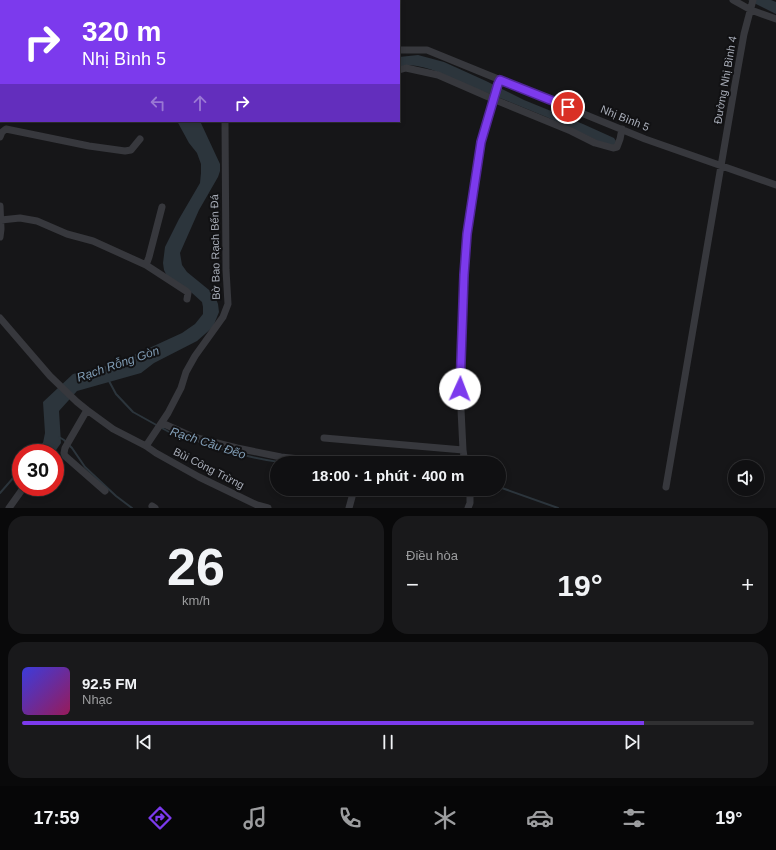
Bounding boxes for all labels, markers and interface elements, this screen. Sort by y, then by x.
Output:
icon: right [16,16,68,68]
text: 320 m [82,16,161,47]
street label: Đường Nhị Bình 4 [711,35,739,125]
text: Nhị Bình 5 [82,49,166,69]
pin [551,90,585,124]
icon: left [147,92,169,114]
icon: ahead [189,92,211,114]
icon: right [231,92,253,114]
icon: arrive [557,96,579,118]
street label: Nhị Bình 5 [599,103,651,133]
street label: Bờ Bao Rạch Bến Đá [208,193,222,300]
water label: Rạch Rỗng Gòn [75,342,161,385]
position arrow [439,368,481,410]
water label: Rạch Cầu Đẽo [168,424,248,462]
speed limit sign: 30 [12,444,64,496]
street label: Bùi Công Trừng [172,445,246,491]
map controls [728,460,764,496]
button: sound [728,460,764,496]
text: 18:00 · 1 phút · 400 m [312,467,464,484]
text: 26 [167,538,225,596]
text: Điều hòa [406,548,458,563]
text: 19° [557,569,603,602]
text: − [406,572,419,597]
text: + [741,572,754,597]
text: km/h [182,593,210,608]
text: 92.5 FM [82,675,137,692]
text: Nhạc [82,692,112,707]
icon: previous [133,731,155,753]
icon: pause [377,731,399,753]
icon: next [621,731,643,753]
icon: directions [146,804,174,832]
icon: music [241,804,269,832]
icon: phone [336,804,364,832]
icon: climate [431,804,459,832]
icon: car [526,804,554,832]
icon: filters [620,804,648,832]
text: 17:59 [33,808,79,828]
text: 19° [715,808,742,828]

